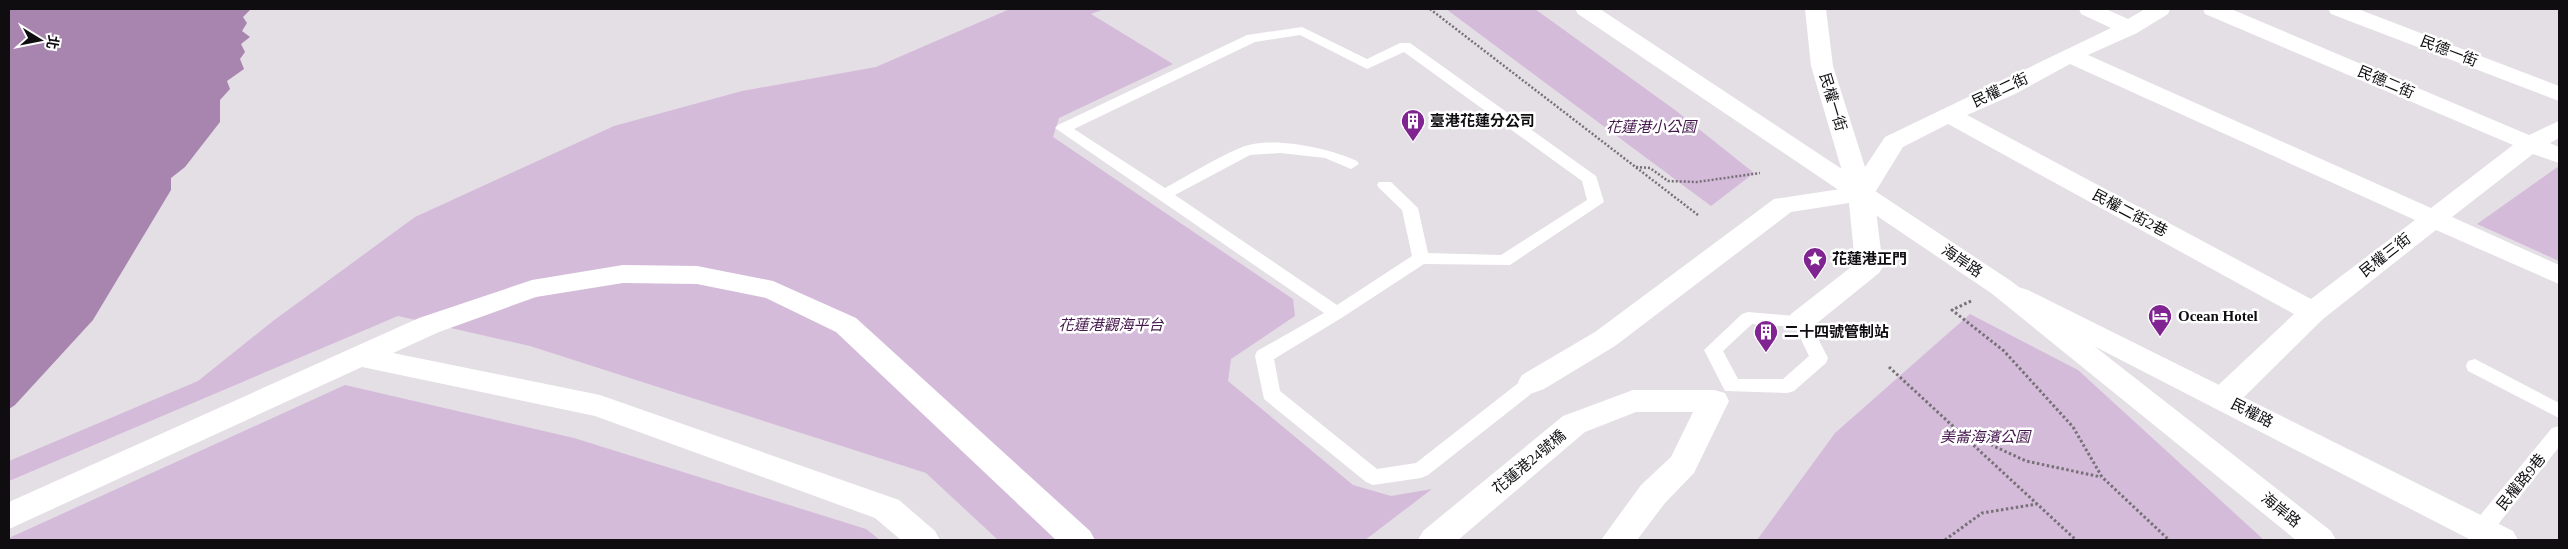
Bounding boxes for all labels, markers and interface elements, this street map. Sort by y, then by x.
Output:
north arrow [15,15,65,65]
street label: 民德一街 [2418,32,2480,69]
text: 北 [44,34,61,50]
street label: 民德二街 [2355,62,2417,101]
street label: 民權二街 [1969,70,2031,110]
street label: 民權一街 [1817,71,1849,133]
building icon: 臺港花蓮分公司 [1400,108,1426,142]
place label: 臺港花蓮分公司 [1430,113,1535,129]
park label: 花蓮港小公園 [1606,119,1698,135]
street label: 民權二街2巷 [2090,187,2170,239]
street label: 民權三街 [2356,230,2414,280]
street label: 海岸路 [1939,242,1985,280]
place icon: 花蓮港正門 [1802,246,1828,280]
place label: 花蓮港正門 [1832,251,1907,267]
hotel icon: Ocean Hotel [2147,303,2173,337]
place label: Ocean Hotel [2178,308,2258,324]
park label: 花蓮港觀海平台 [1058,317,1164,333]
building icon: 二十四號管制站 [1753,319,1779,353]
place label: 二十四號管制站 [1784,323,1889,340]
street label: 民權路 [2228,396,2276,430]
street label: 花蓮港24號橋 [1489,427,1569,497]
park label: 美崙海濱公園 [1940,429,2032,445]
street label: 民權路9巷 [2494,451,2548,513]
street label: 海岸路 [2258,490,2304,530]

